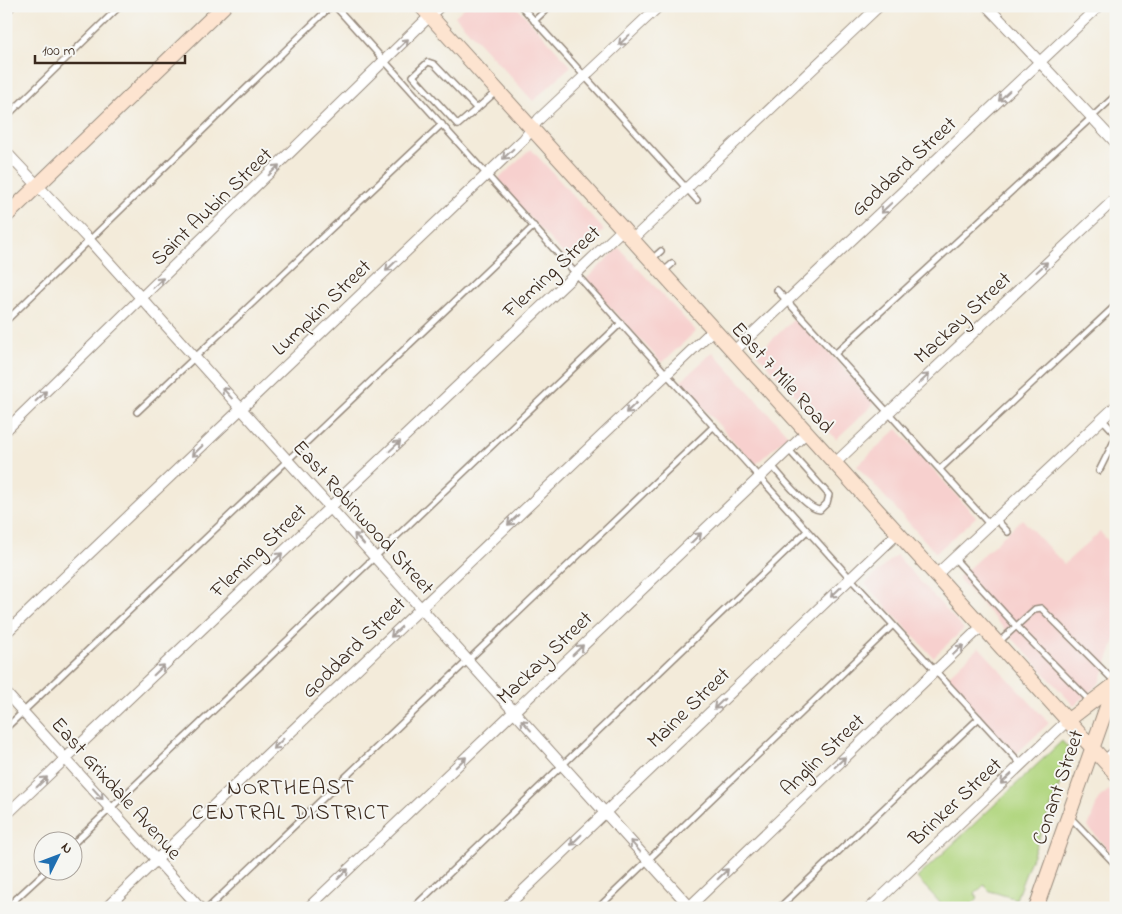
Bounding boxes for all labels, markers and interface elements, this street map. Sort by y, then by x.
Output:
scale bar [35,32,185,64]
one-way arrow [617,34,630,46]
one-way arrow [397,38,410,50]
text: 100 m [42,40,75,62]
one-way arrow [998,90,1011,102]
street label: Goddard Street [845,110,964,225]
street label: Saint Aubin Street [145,141,280,274]
one-way arrow [502,148,515,160]
one-way arrow [268,164,281,176]
one-way arrow [880,202,892,214]
street label: Fleming Street [496,219,610,328]
street label: Lumpkin Street [266,253,379,364]
one-way arrow [384,260,397,272]
one-way arrow [1036,261,1049,273]
street label: Mackay Street [908,265,1020,373]
one-way arrow [152,277,164,289]
street label: East 7 Mile Road [723,316,840,441]
one-way arrow [918,373,931,385]
one-way arrow [221,386,232,399]
one-way arrow [35,390,48,402]
one-way arrow [624,402,637,414]
street label: East Robinwood Street [285,434,440,603]
one-way arrow [388,440,401,452]
one-way arrow [191,445,203,457]
street label: Fleming Street [203,497,316,608]
one-way arrow [507,514,520,526]
one-way arrow [689,532,702,544]
one-way arrow [353,533,365,546]
one-way arrow [271,552,283,564]
one-way arrow [830,586,843,598]
street label: Goddard Street [295,591,414,706]
street label: Mackay Street [490,605,602,714]
one-way arrow [389,626,402,638]
one-way arrow [572,644,584,656]
one-way arrow [952,644,964,656]
street label: Maine Street [641,661,738,756]
one-way arrow [153,664,166,676]
one-way arrow [713,698,725,710]
street label: Anglin Street [774,707,874,805]
street label: East Grixdale Avenue [43,711,188,868]
one-way arrow [520,719,532,732]
street label: Conant Street [1025,726,1093,849]
one-way arrow [272,738,284,750]
street label: Brinker Street [902,751,1010,854]
one-way arrow [454,756,467,768]
one-way arrow [834,756,847,768]
district label: NORTHEAST CENTRAL DISTRICT [192,773,390,830]
one-way arrow [999,773,1012,785]
one-way arrow [35,776,48,788]
one-way arrow [92,788,103,801]
north arrow [32,832,82,882]
one-way arrow [570,834,582,846]
text: N [56,838,78,859]
one-way arrow [629,839,641,852]
one-way arrow [337,868,349,880]
one-way arrow [717,868,729,880]

